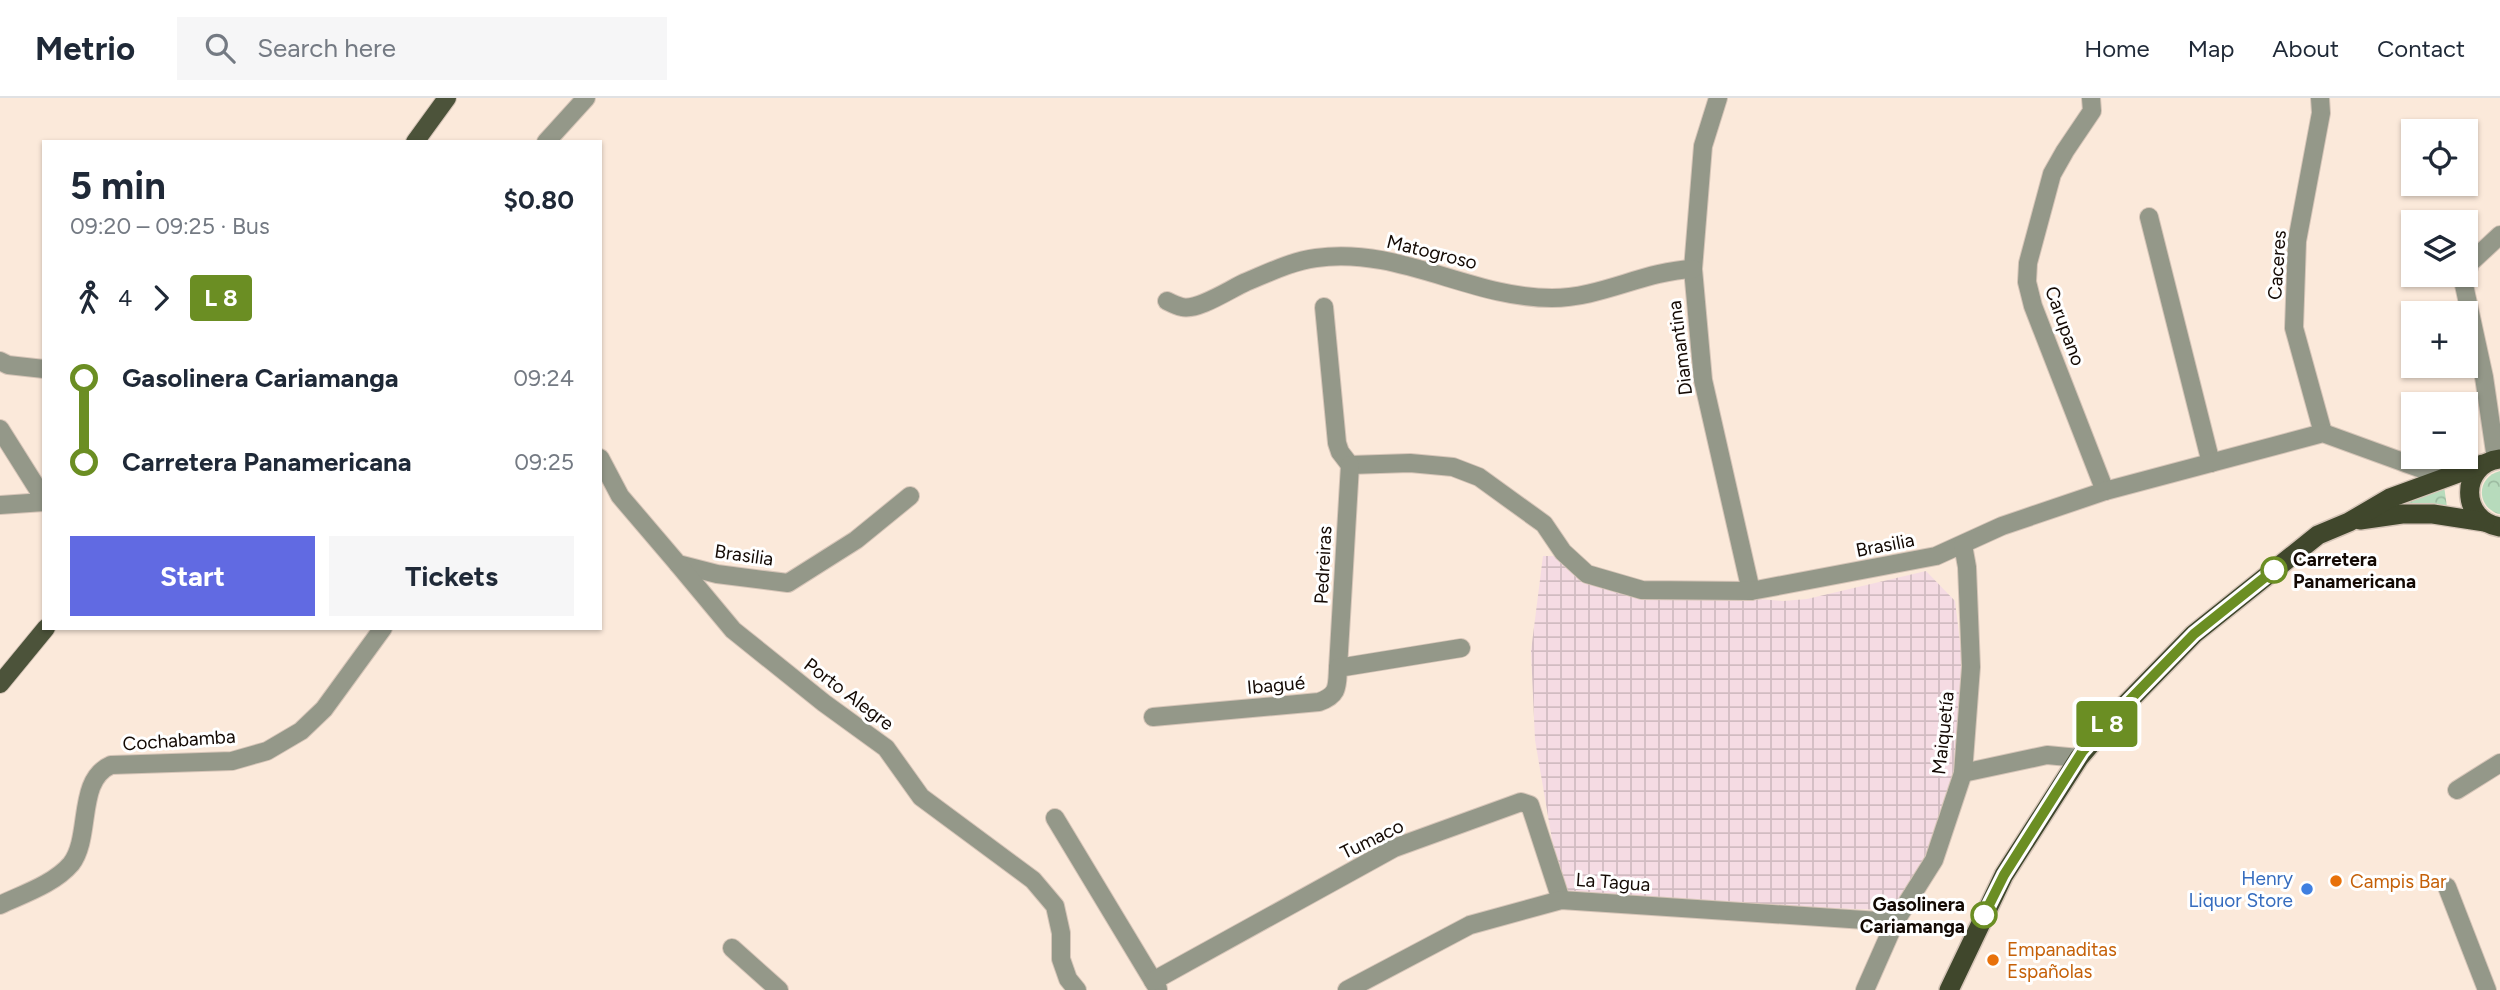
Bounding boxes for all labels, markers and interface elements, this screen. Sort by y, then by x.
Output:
search box [177,17,667,80]
text: Metrio [35,29,135,68]
icon: search [201,29,239,67]
text: Search here [257,32,396,64]
text: Home [2084,34,2150,63]
text: Map [2188,34,2234,63]
text: About [2272,34,2339,63]
text: Contact [2377,34,2465,63]
map controls [2401,119,2478,469]
button: locate [2401,119,2478,196]
text: 5 min [70,163,166,209]
text: $0.80 [504,184,574,216]
button: layers [2401,210,2478,287]
text: 09:20 – 09:25 · Bus [70,212,270,240]
street label: Caceres [2263,229,2291,301]
street label: Matogroso [1384,230,1480,274]
icon: walk [70,279,108,317]
icon: forward [142,279,180,317]
text: L 8 [204,283,238,312]
street label: Carupano [2040,283,2090,369]
text: 4 [118,284,132,312]
street label: Diamantina [1663,299,1697,397]
button: + [2401,301,2478,378]
text: Gasolinera Cariamanga [122,362,399,394]
text: 09:24 [513,364,574,392]
button: − [2401,392,2478,469]
text: Carretera Panamericana [122,446,412,478]
text: 09:25 [514,448,574,476]
street label: Pedreiras [1309,525,1337,605]
street label: Brasilia [1854,528,1916,562]
button: Start [70,536,315,616]
button: Tickets [329,536,574,616]
street label: Brasilia [713,539,775,571]
place label: Carretera Panamericana [2293,548,2416,593]
marker: Carretera Panamericana [2261,557,2287,583]
street label: Porto Alegre [800,653,898,735]
street label: Ibagué [1246,671,1306,699]
street label: Maiquetía [1927,690,1959,776]
line badge: L 8 [2067,701,2147,747]
text: L 8 [2090,709,2124,738]
street label: Cochabamba [122,725,236,755]
street label: Tumaco [1337,814,1407,864]
place label: Henry Liquor Store [2188,867,2293,912]
street label: La Tagua [1575,868,1651,896]
place label: Campis Bar [2350,870,2447,893]
marker: Campis Bar [2328,873,2344,889]
marker: Henry Liquor Store [2299,881,2315,897]
place label: Gasolinera Cariamanga [1860,893,1965,938]
marker: Gasolinera Cariamanga [1971,902,1997,928]
place label: Empanaditas Españolas [2007,938,2117,983]
marker: Empanaditas Españolas [1985,952,2001,968]

